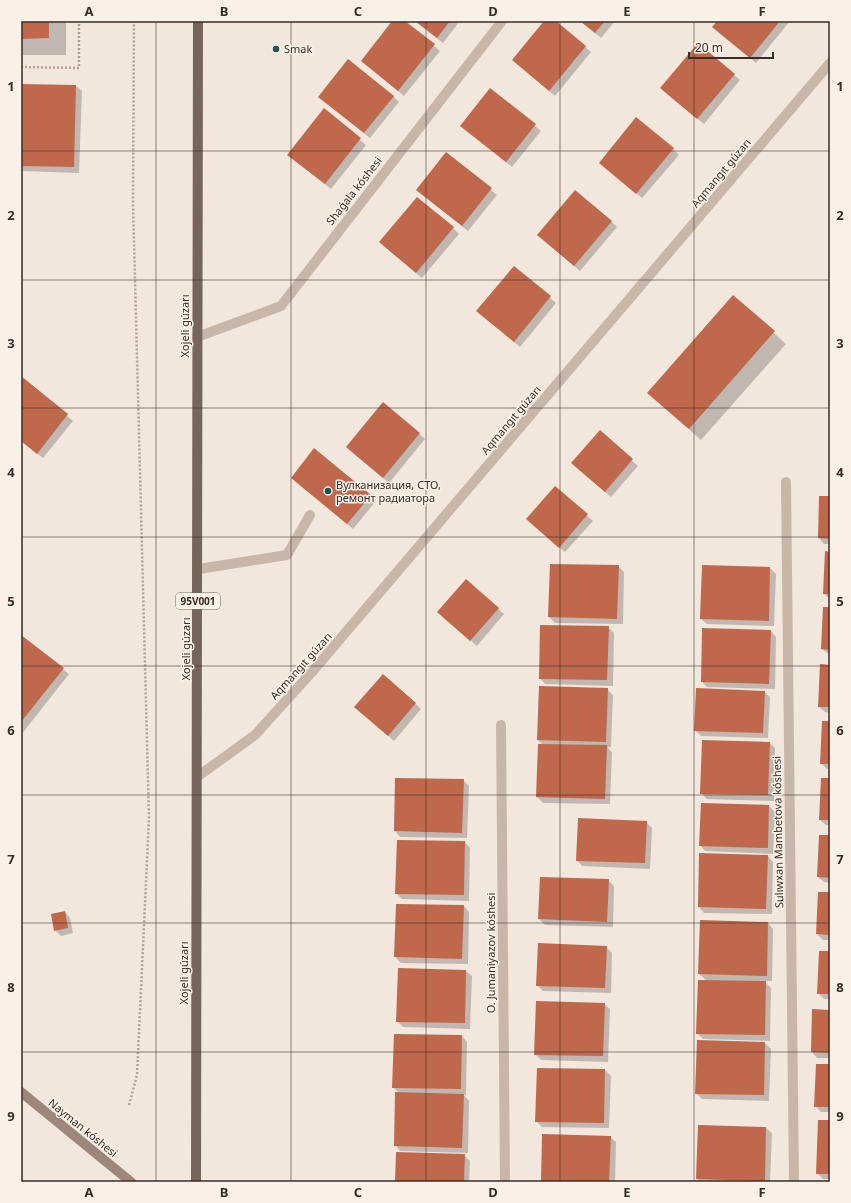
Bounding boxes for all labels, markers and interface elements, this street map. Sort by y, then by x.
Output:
text: A [85,2,94,20]
text: B [220,2,228,20]
text: C [354,2,362,20]
text: D [488,2,498,20]
text: E [623,2,631,20]
text: F [758,2,766,20]
scale bar [689,34,773,60]
text: 20 m [695,39,723,56]
place label: Smak [284,41,312,56]
marker: Smak [271,44,281,54]
text: 1 [7,77,15,95]
text: 1 [836,77,844,95]
street label: Aqmangıt gúzarı [687,135,754,210]
street label: Shaǵala kóshesi [322,153,385,228]
text: 2 [7,206,15,224]
text: 2 [836,206,844,224]
street label: Xojeli gúzarı [177,295,192,357]
text: 3 [7,334,15,352]
text: 3 [836,334,844,352]
street label: Aqmangıt gúzarı [477,382,544,457]
text: 4 [7,463,15,481]
text: 4 [836,463,844,481]
place label: Вулканизация, СТО, ремонт радиатора [336,477,441,505]
marker: Вулканизация, СТО, ремонт радиатора [323,486,333,496]
text: 5 [7,592,15,610]
text: 5 [836,592,844,610]
road number: 95V001 [176,593,220,609]
street label: Xojeli gúzarı [178,618,193,680]
street label: Aqmangıt gúzarı [266,629,335,703]
text: 6 [7,721,15,739]
text: 6 [836,721,844,739]
street label: Sulıwxan Mambetova kóshesi [769,756,786,908]
text: 7 [7,850,15,868]
text: 7 [836,850,844,868]
street label: O. Jumaniyazov kóshesi [483,893,498,1013]
street label: Xojeli gúzarı [176,942,191,1004]
text: 8 [7,978,15,996]
text: 8 [836,978,844,996]
street label: Nayman kóshesi [45,1095,121,1160]
text: 9 [7,1107,15,1125]
text: 9 [836,1107,844,1125]
text: A [85,1183,94,1201]
text: B [220,1183,228,1201]
text: C [354,1183,362,1201]
text: D [488,1183,498,1201]
text: E [623,1183,631,1201]
text: F [758,1183,766,1201]

